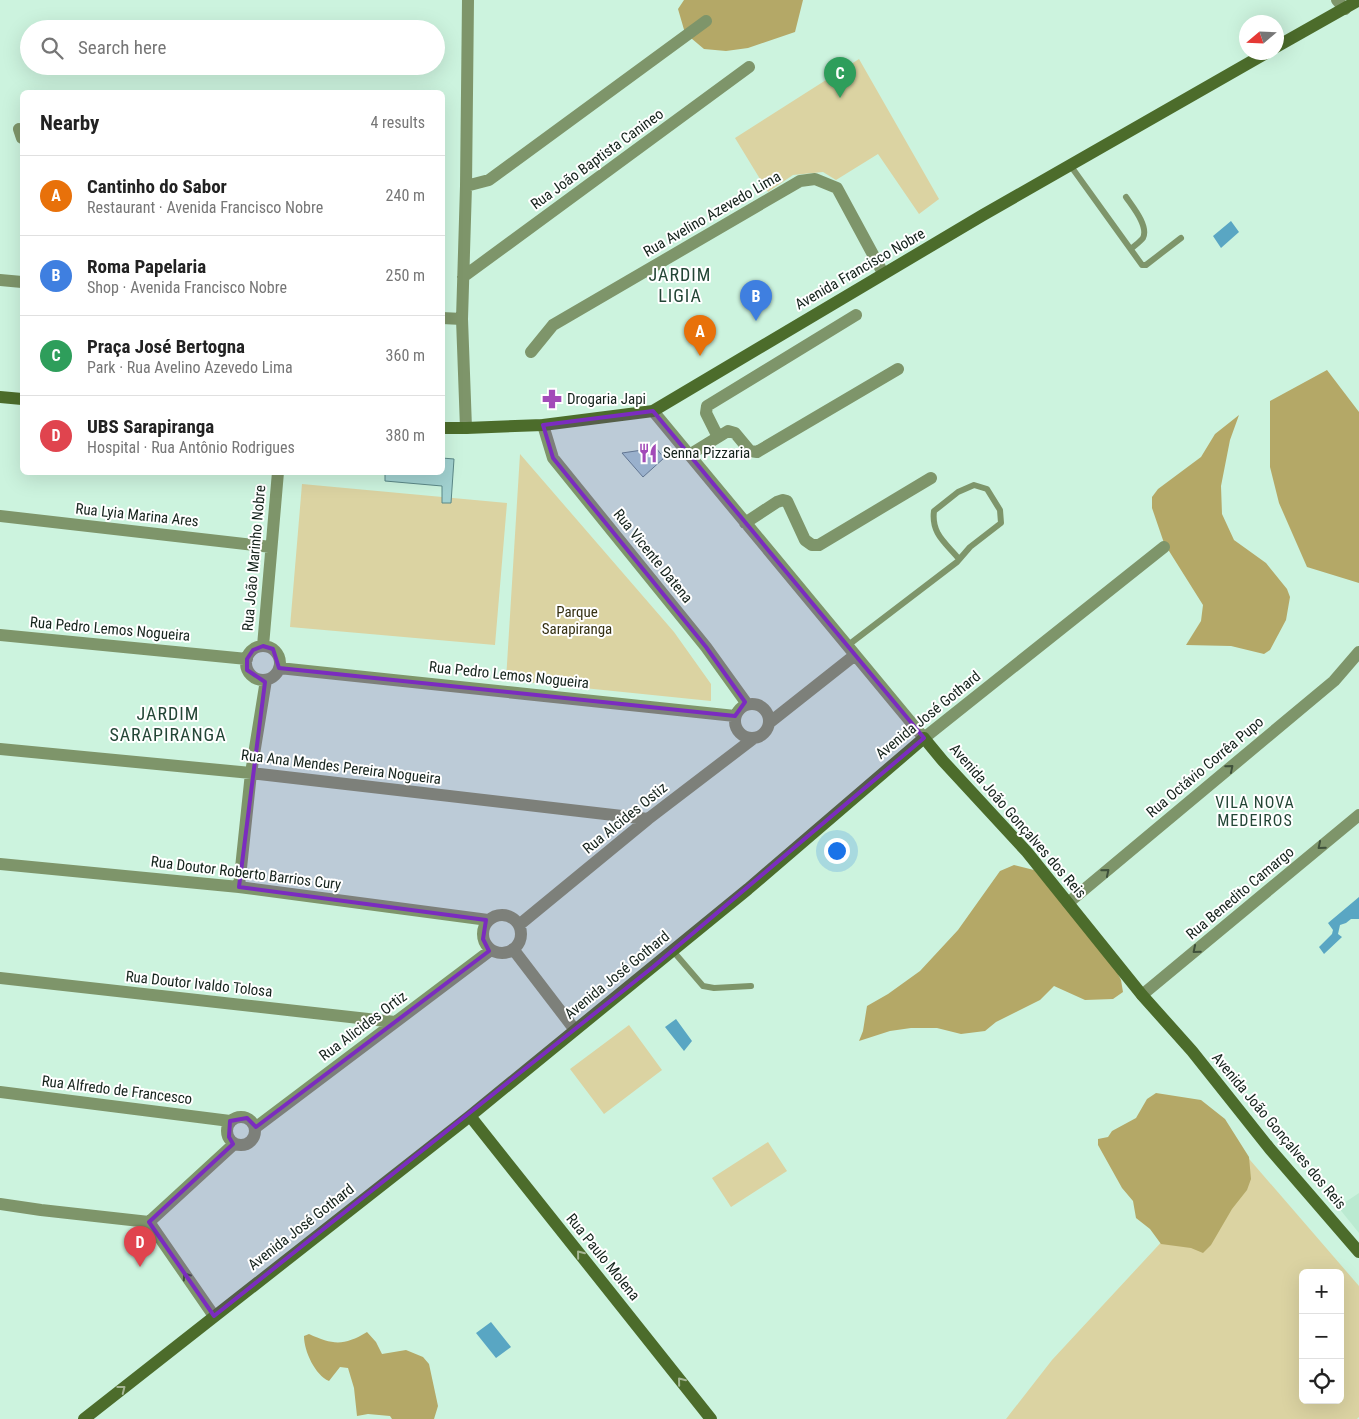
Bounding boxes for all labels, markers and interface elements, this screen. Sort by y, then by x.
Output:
north arrow [1239,15,1284,60]
search box [20,20,445,75]
icon: search [38,34,66,62]
text: Search here [78,36,166,59]
pin: C [824,57,856,98]
street label: Rua João Baptista Canineo [527,105,667,213]
text: Nearby [40,111,99,135]
text: 4 results [370,113,425,132]
street label: Rua Avelino Azevedo Lima [640,167,784,261]
text: Cantinho do Sabor [87,175,227,198]
text: A [51,186,61,205]
text: 240 m [386,186,425,205]
text: Restaurant · Avenida Francisco Nobre [87,198,323,217]
street label: Avenida Francisco Nobre [792,224,928,314]
text: Roma Papelaria [87,255,206,278]
district label: JARDIM LIGIA [649,264,711,306]
text: B [52,266,60,285]
text: 250 m [386,266,425,285]
text: Shop · Avenida Francisco Nobre [87,278,287,297]
pin: B [740,280,772,321]
pin: A [684,315,716,356]
text: Praça José Bertogna [87,335,245,358]
text: C [51,346,61,365]
text: 360 m [386,346,425,365]
text: Park · Rua Avelino Azevedo Lima [87,358,293,377]
pharmacy icon: Drogaria Japi [541,388,563,410]
place label: Drogaria Japi [567,390,646,408]
text: UBS Sarapiranga [87,415,214,438]
text: D [51,426,61,445]
text: 380 m [386,426,425,445]
text: Hospital · Rua Antônio Rodrigues [87,438,295,457]
restaurant icon: Senna Pizzaria [637,442,659,464]
place label: Senna Pizzaria [663,444,750,462]
street label: Rua João Marinho Nobre [239,484,269,632]
street label: Rua Lyia Marina Ares [75,500,200,530]
street label: Rua Vicente Datena [610,505,696,607]
park label: Parque Sarapiranga [542,603,612,638]
street label: Rua Pedro Lemos Nogueira [29,613,191,645]
street label: Rua Pedro Lemos Nogueira [428,658,590,692]
street label: Avenida José Gothard [872,667,984,763]
district label: JARDIM SARAPIRANGA [109,703,227,745]
street label: Rua Octávio Corrêa Pupo [1143,713,1267,821]
street label: Avenida João Gonçalves dos Reis [946,740,1090,902]
street label: Rua Ana Mendes Pereira Nogueira [240,746,442,788]
one-way arrow [1225,764,1234,773]
street label: Rua Alcides Ostiz [579,778,671,858]
district label: VILA NOVA MEDEIROS [1215,793,1295,830]
your location [824,838,850,864]
one-way arrow [1318,841,1327,850]
street label: Rua Benedito Camargo [1182,843,1298,943]
street label: Rua Doutor Roberto Barrios Cury [150,852,342,894]
one-way arrow [1100,868,1109,877]
street label: Avenida José Gothard [561,927,673,1023]
one-way arrow [1193,945,1202,954]
street label: Rua Doutor Ivaldo Tolosa [125,967,273,1001]
street label: Rua Alicides Ortiz [316,987,410,1065]
street label: Avenida João Gonçalves dos Reis [1208,1049,1350,1213]
street label: Rua Alfredo de Francesco [41,1072,193,1108]
street label: Avenida José Gothard [244,1180,358,1274]
street label: Rua Paulo Molena [562,1210,644,1304]
pin: D [124,1226,156,1267]
one-way arrow [577,1251,585,1260]
map controls [1299,1269,1344,1404]
button: + [1299,1269,1344,1314]
one-way arrow [183,1272,192,1281]
button: − [1299,1314,1344,1359]
button: locate [1299,1359,1344,1404]
one-way arrow [678,1378,686,1387]
one-way arrow [116,1386,125,1394]

